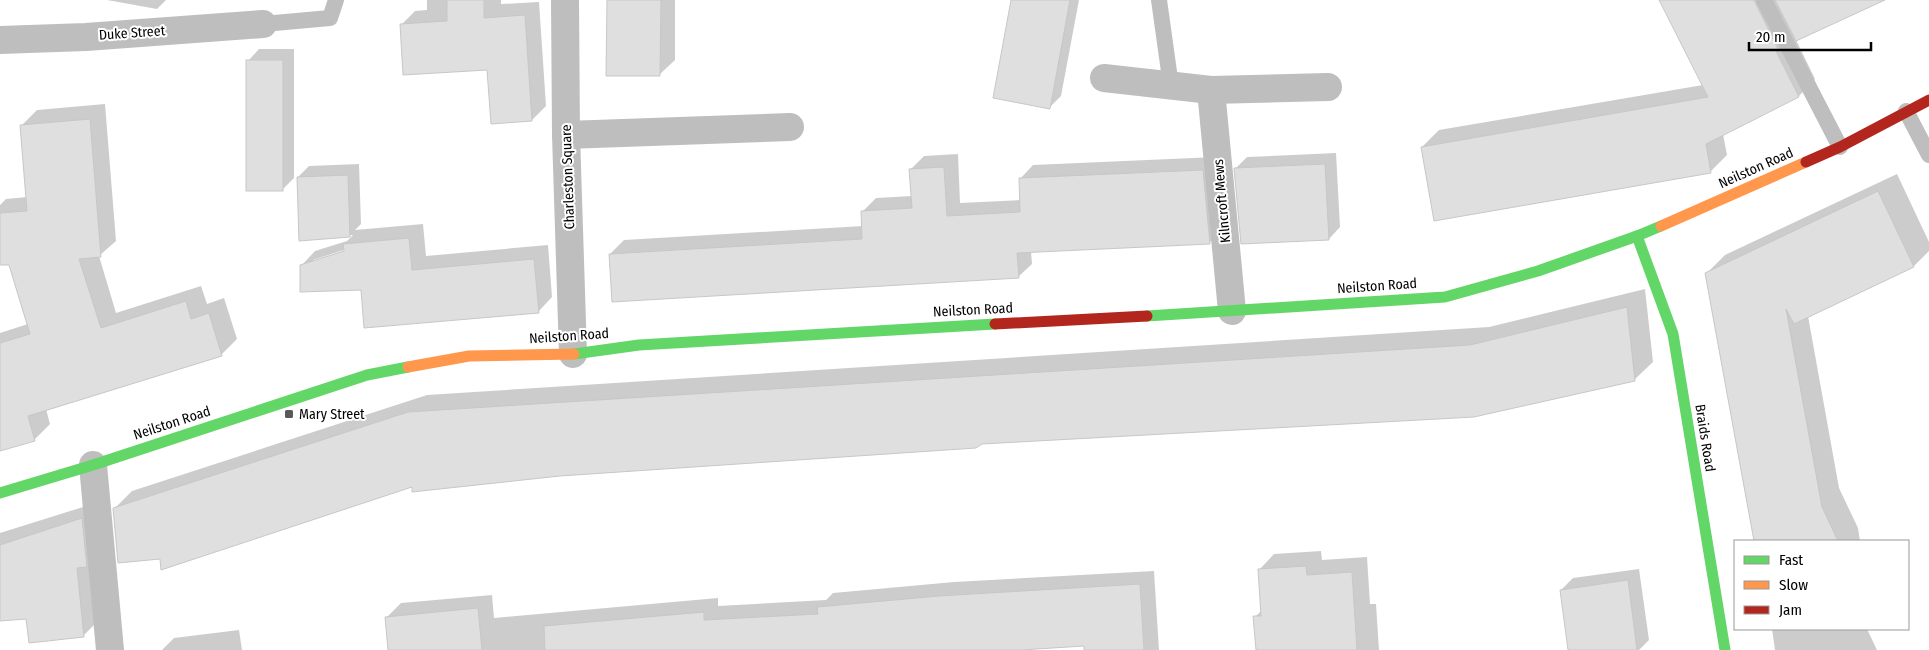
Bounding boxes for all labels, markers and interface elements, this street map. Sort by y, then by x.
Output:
scale bar [1749,20,1872,52]
street label: Duke Street [98,22,166,44]
text: 20 m [1756,28,1786,46]
street label: Charleston Square [558,124,578,230]
street label: Neilston Road [1716,144,1796,192]
street label: Kilncroft Mews [1210,158,1234,244]
street label: Neilston Road [1336,275,1418,297]
street label: Neilston Road [933,299,1013,321]
street label: Neilston Road [528,325,610,347]
street label: Neilston Road [131,403,213,443]
street label: Braids Road [1691,403,1719,473]
place label: Mary Street [299,406,365,423]
marker: Mary Street [283,408,295,420]
legend [1734,540,1909,630]
text: Fast [1779,551,1803,569]
text: Slow [1779,576,1808,594]
text: Jam [1779,601,1802,619]

